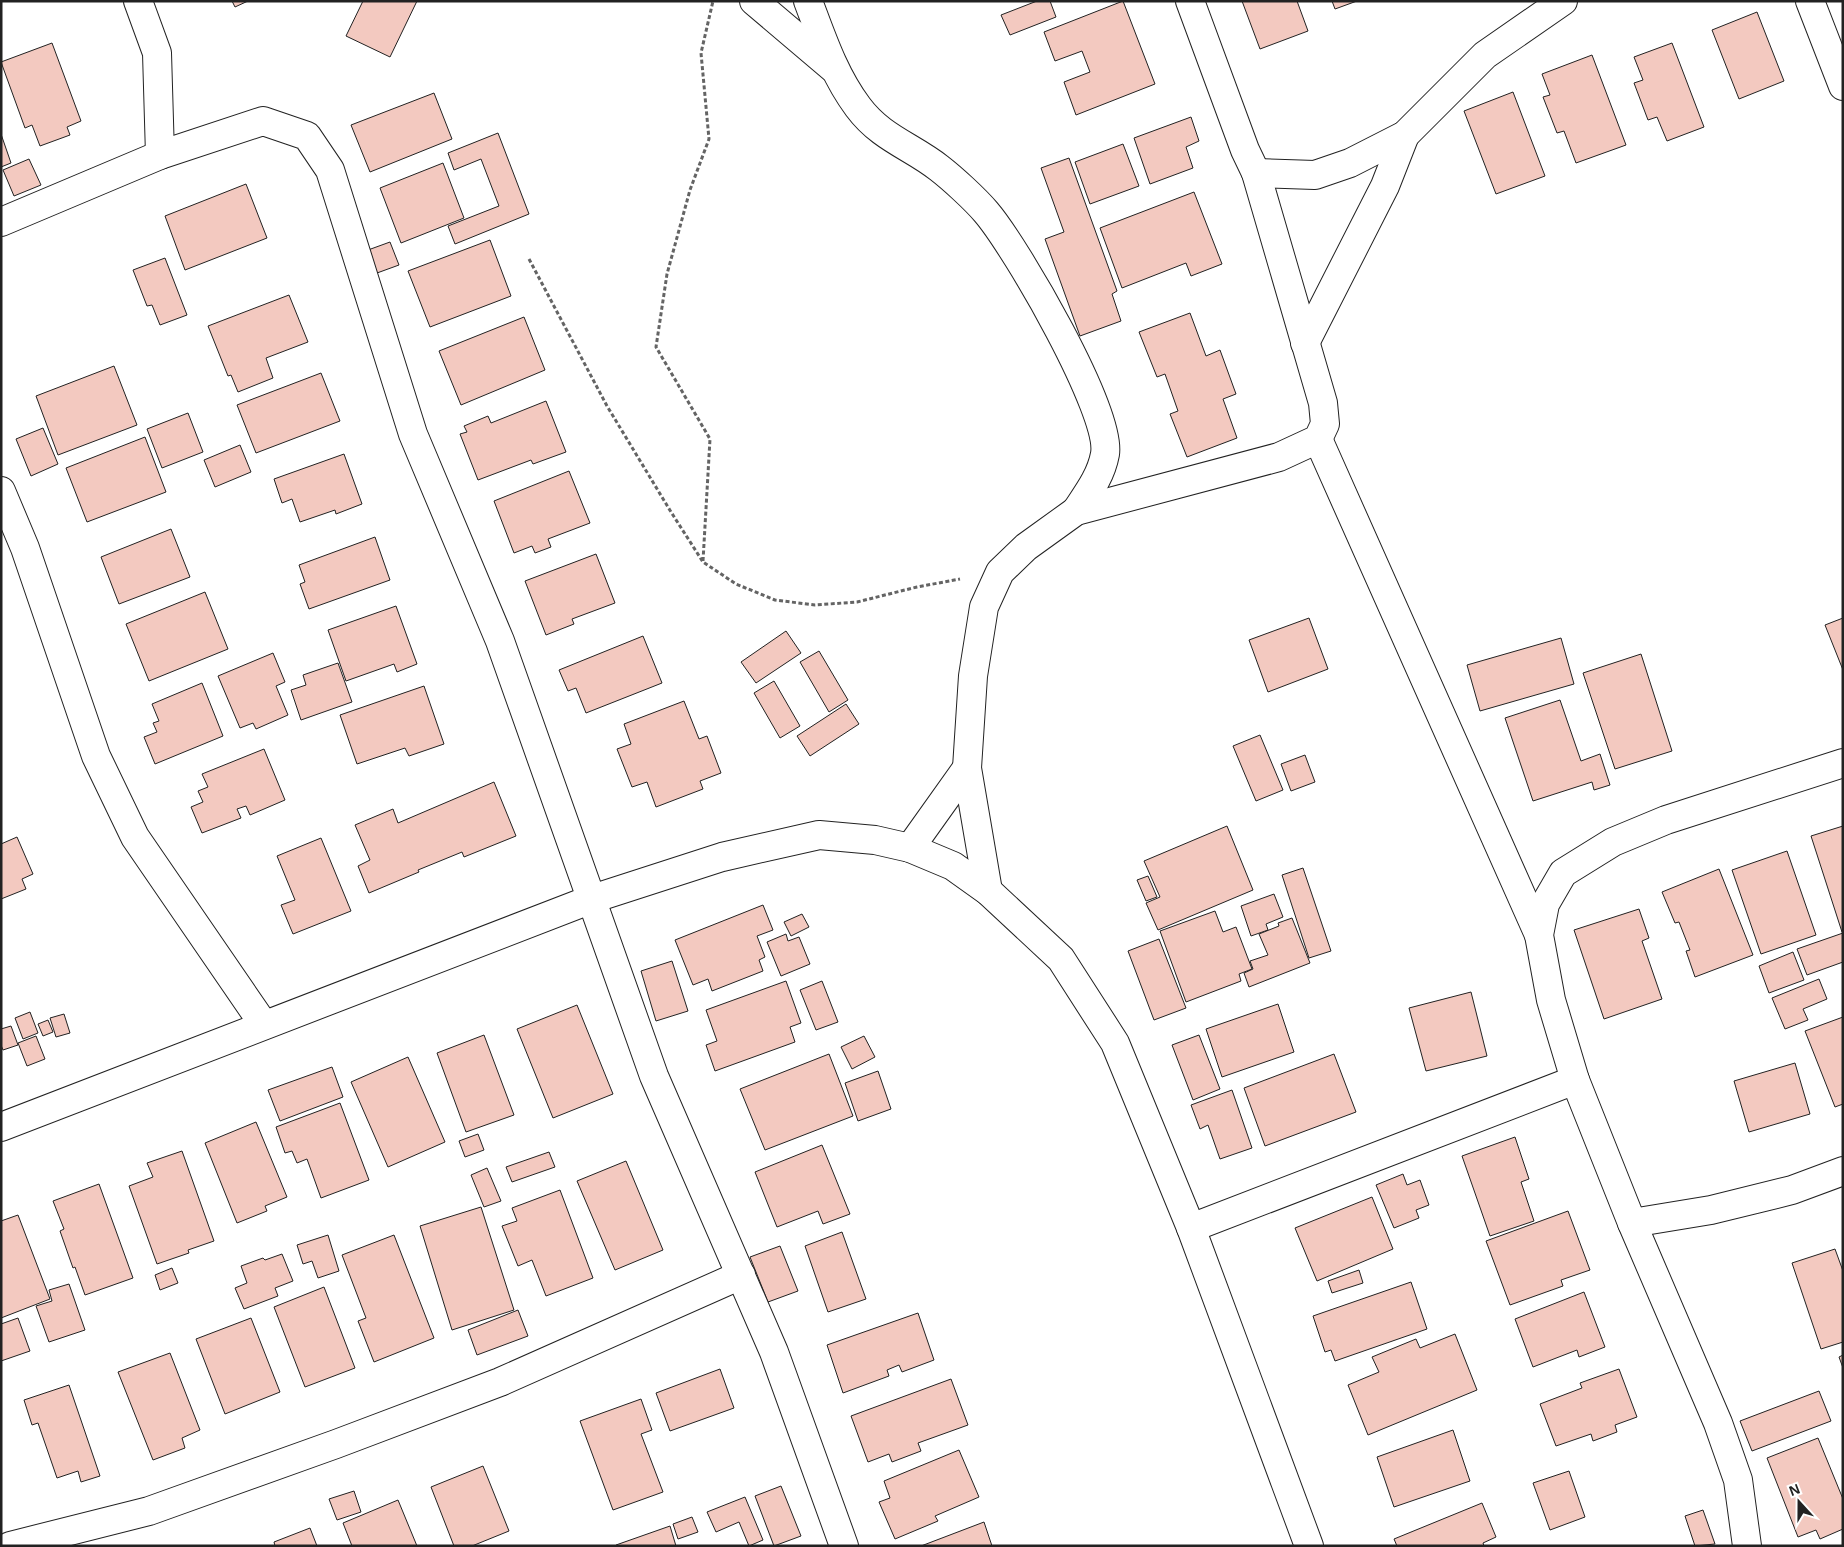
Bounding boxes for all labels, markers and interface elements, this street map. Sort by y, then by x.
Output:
north arrow [1774,1477,1824,1527]
text: N [1787,1481,1802,1499]

